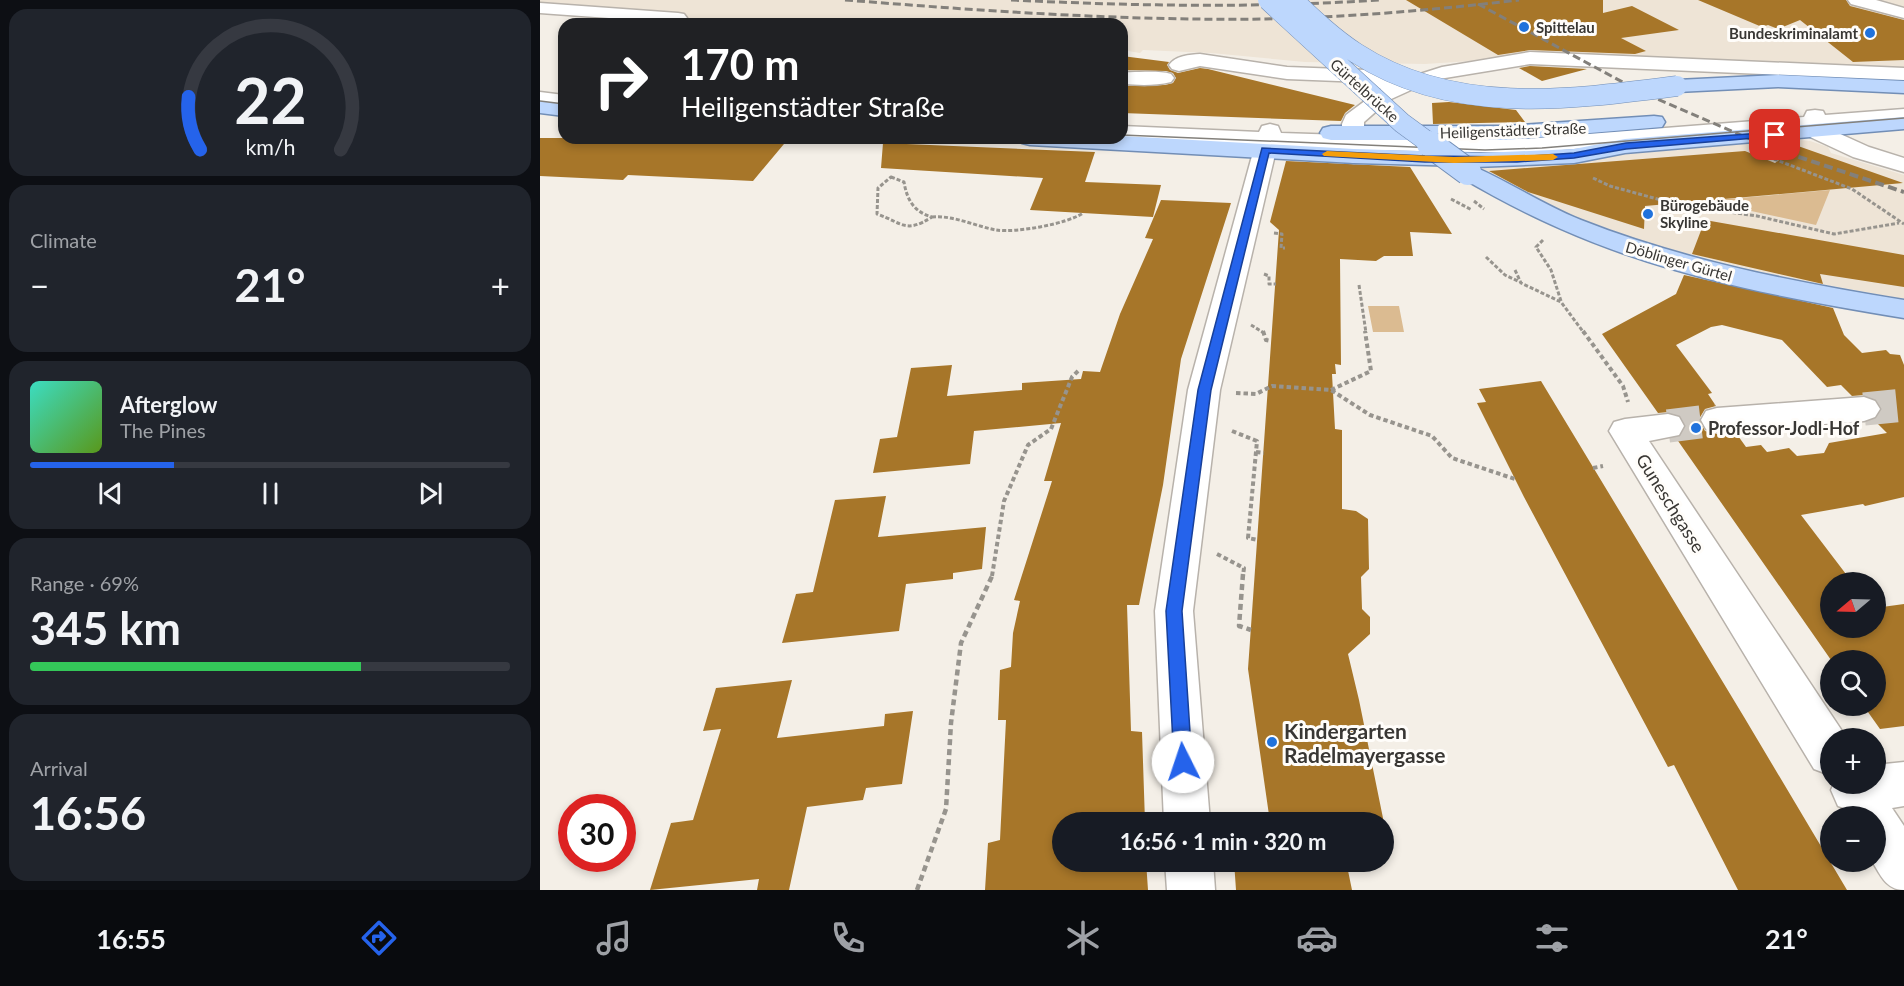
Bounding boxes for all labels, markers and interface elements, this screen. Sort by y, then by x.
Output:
place label: Spittelau [1536,18,1595,36]
marker: Spittelau [1517,20,1531,34]
place label: Bundeskriminalamt [1729,24,1858,42]
marker: Bundeskriminalamt [1863,26,1877,40]
text: 170 m [681,39,799,89]
icon: right [582,42,660,120]
street label: Gürtelbrücke [1327,55,1403,125]
text: 22 [234,62,306,137]
text: Heiligenstädter Straße [681,90,945,123]
pin [1749,109,1800,160]
street label: Heiligenstädter Straße [1440,118,1587,142]
icon: arrive [1758,118,1791,151]
text: km/h [245,134,295,160]
place label: Bürogebäude Skyline [1660,196,1749,231]
marker: Bürogebäude Skyline [1641,207,1655,221]
text: Climate [30,228,97,252]
street label: Döblinger Gürtel [1624,237,1734,285]
text: 21° [235,258,305,312]
text: − [30,265,49,305]
text: + [491,265,510,305]
text: Afterglow [120,391,217,418]
place label: Professor-Jodl-Hof [1708,417,1860,439]
text: The Pines [120,418,206,442]
marker: Professor-Jodl-Hof [1689,421,1703,435]
street label: Guneschgasse [1632,450,1710,556]
icon: previous [94,477,127,510]
icon: pause [254,477,287,510]
icon: next [414,477,447,510]
text: Range · 69% [30,571,139,595]
north arrow [1820,572,1886,638]
map controls [1820,572,1886,872]
text: 345 km [30,601,181,655]
button: search [1820,650,1886,716]
place label: Kindergarten Radelmayergasse [1284,718,1445,767]
button: + [1820,728,1886,794]
position arrow [1151,730,1215,794]
marker: Kindergarten Radelmayergasse [1265,735,1279,749]
text: Arrival [30,756,88,780]
text: 16:56 [30,786,146,840]
speed limit sign: 30 [558,794,636,872]
button: − [1820,806,1886,872]
text: 16:56 · 1 min · 320 m [1120,828,1326,855]
icon: directions [358,917,400,959]
icon: music [593,917,635,959]
icon: phone [827,917,869,959]
icon: climate [1062,917,1104,959]
icon: car [1296,917,1338,959]
icon: filters [1531,917,1573,959]
text: 16:55 [96,922,166,955]
text: 21° [1765,922,1808,955]

